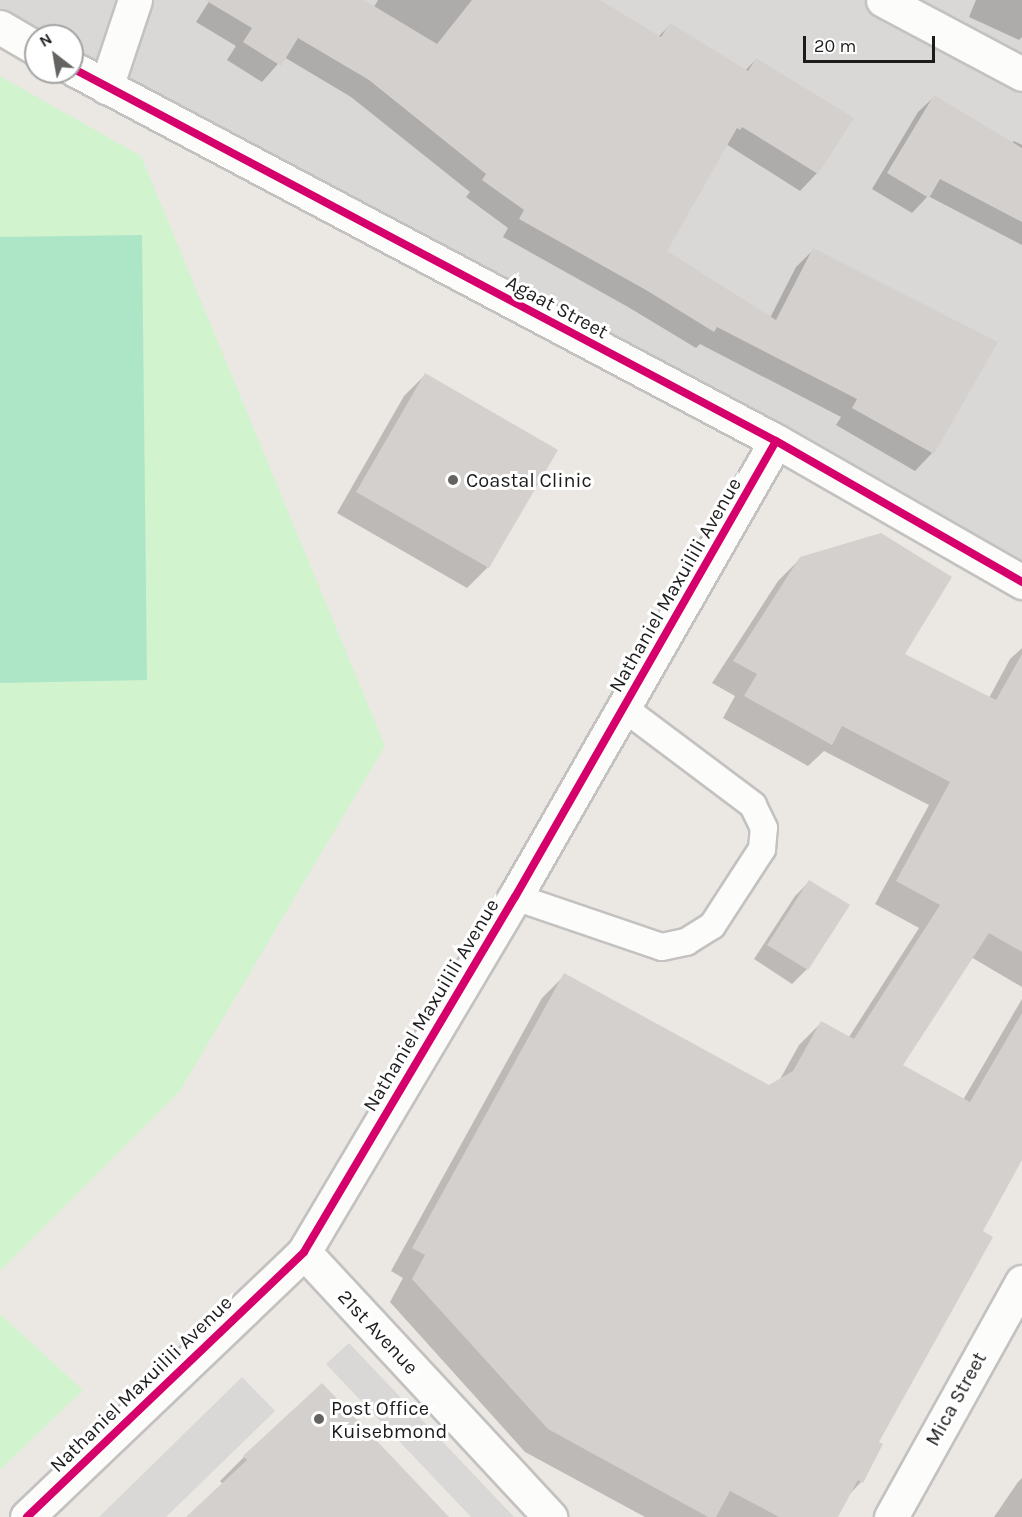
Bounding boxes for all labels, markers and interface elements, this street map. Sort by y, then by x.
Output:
north arrow [24,24,84,84]
scale bar [806,24,938,62]
text: N [36,29,55,51]
text: 20 m [814,35,856,57]
street label: Agaat Street [502,270,612,344]
place label: Coastal Clinic [466,468,592,492]
marker: Coastal Clinic [444,471,462,489]
street label: Nathaniel Maxuilili Avenue [604,473,746,697]
street label: Nathaniel Maxuilili Avenue [358,894,504,1116]
street label: 21st Avenue [333,1285,423,1379]
street label: Nathaniel Maxuilili Avenue [45,1291,237,1477]
street label: Mica Street [920,1348,992,1450]
place label: Post Office Kuisebmond [331,1396,447,1443]
marker: Post Office Kuisebmond [312,1412,326,1426]

